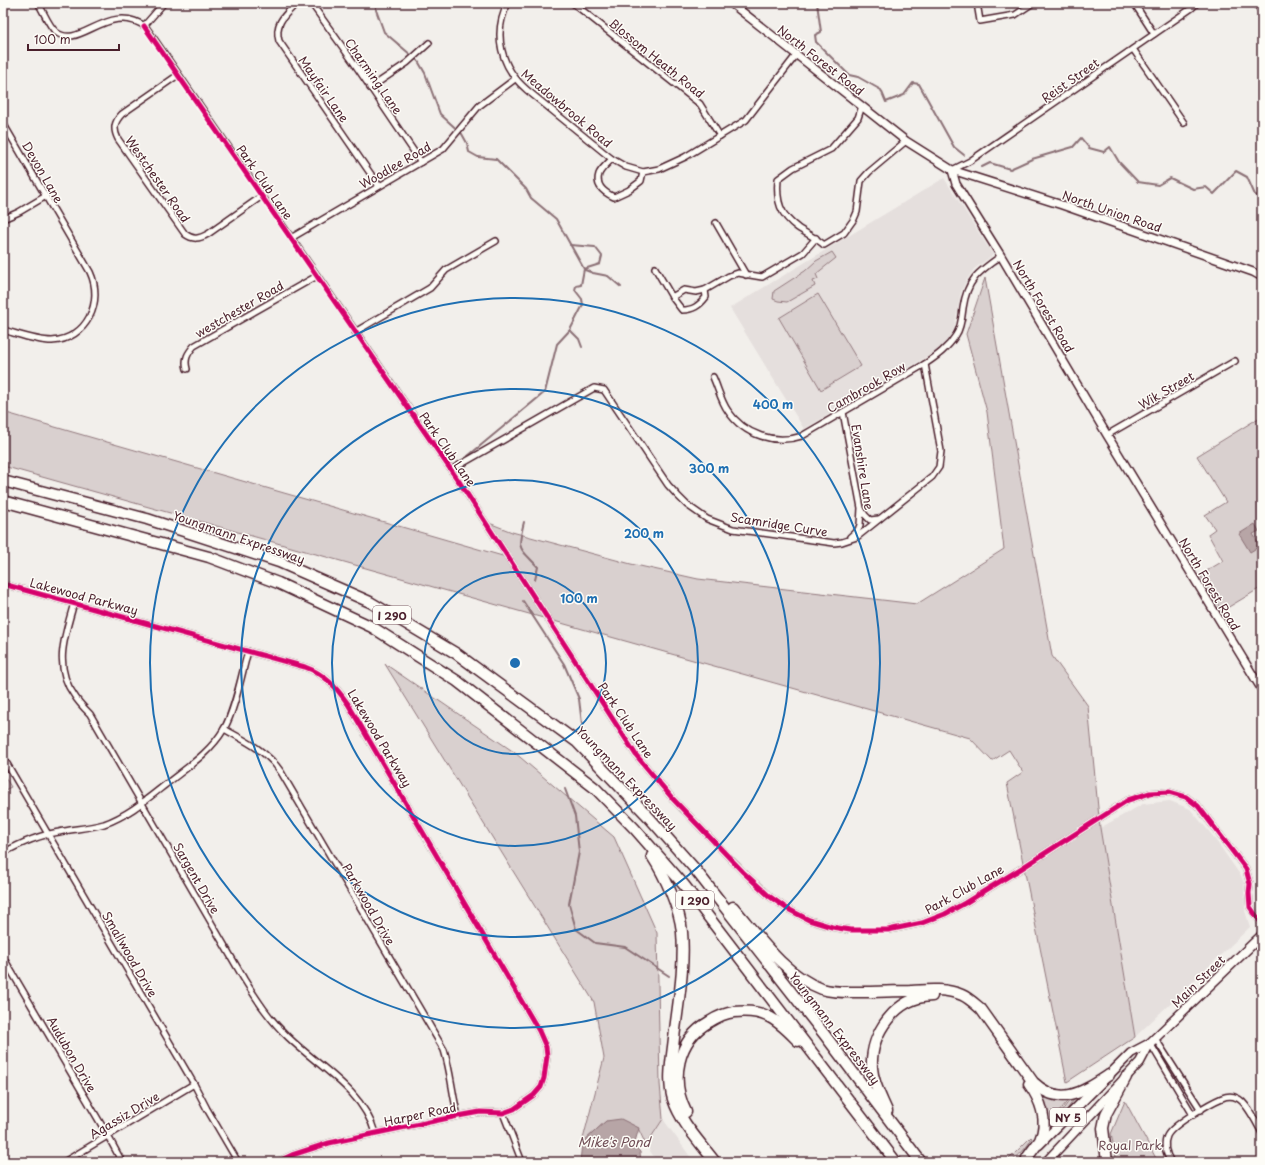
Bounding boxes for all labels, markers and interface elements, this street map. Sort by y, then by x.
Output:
street label: Blossom Heath Road [605,14,709,102]
street label: North Forest Road [774,20,868,100]
scale bar [28,26,119,52]
text: 100 m [34,30,71,48]
street label: Charming Lane [341,34,407,118]
street label: Mayfair Lane [294,52,354,126]
street label: Reist Street [1037,53,1103,107]
street label: Meadowbrook Road [518,65,616,151]
street label: Westchester Road [121,132,195,226]
street label: Woodlee Road [356,137,434,193]
street label: Devon Lane [18,138,68,206]
street label: Park Club Lane [232,141,298,223]
street label: North Union Road [1060,186,1164,236]
street label: North Forest Road [1009,256,1079,356]
street label: westchester Road [191,276,287,342]
street label: Cambrook Row [823,357,909,417]
street label: Wik Street [1135,367,1197,413]
text: 400 m [753,395,793,413]
street label: Park Club Lane [415,408,481,490]
street label: Evanshire Lane [847,423,879,512]
text: 300 m [689,459,729,477]
street label: Youngmann Expressway [171,506,307,568]
street label: Scamridge Curve [729,507,829,541]
text: 200 m [624,524,664,542]
street label: North Forest Road [1175,534,1245,634]
street label: Lakewood Parkway [28,573,140,619]
text: 100 m [560,589,598,607]
road number: I 290 [373,606,411,624]
centre of rings [508,656,522,670]
street label: Park Club Lane [594,679,658,762]
street label: Lakewood Parkway [344,686,416,790]
street label: Youngmann Expressway [572,722,682,834]
street label: Sargent Drive [169,839,225,917]
street label: Parkwood Drive [338,860,400,948]
street label: Park Club Lane [921,860,1007,918]
road number: I 290 [676,891,714,909]
street label: Smallwood Drive [98,908,162,1000]
street label: Main Street [1167,951,1229,1011]
street label: Youngmann Expressway [785,968,885,1088]
street label: Audubon Drive [43,1013,101,1095]
street label: Agassiz Drive [86,1087,162,1143]
street label: Harper Road [382,1098,458,1130]
road number: NY 5 [1050,1108,1086,1126]
water label: Mike's Pond [578,1132,653,1151]
park label: Royal Park [1098,1136,1162,1154]

